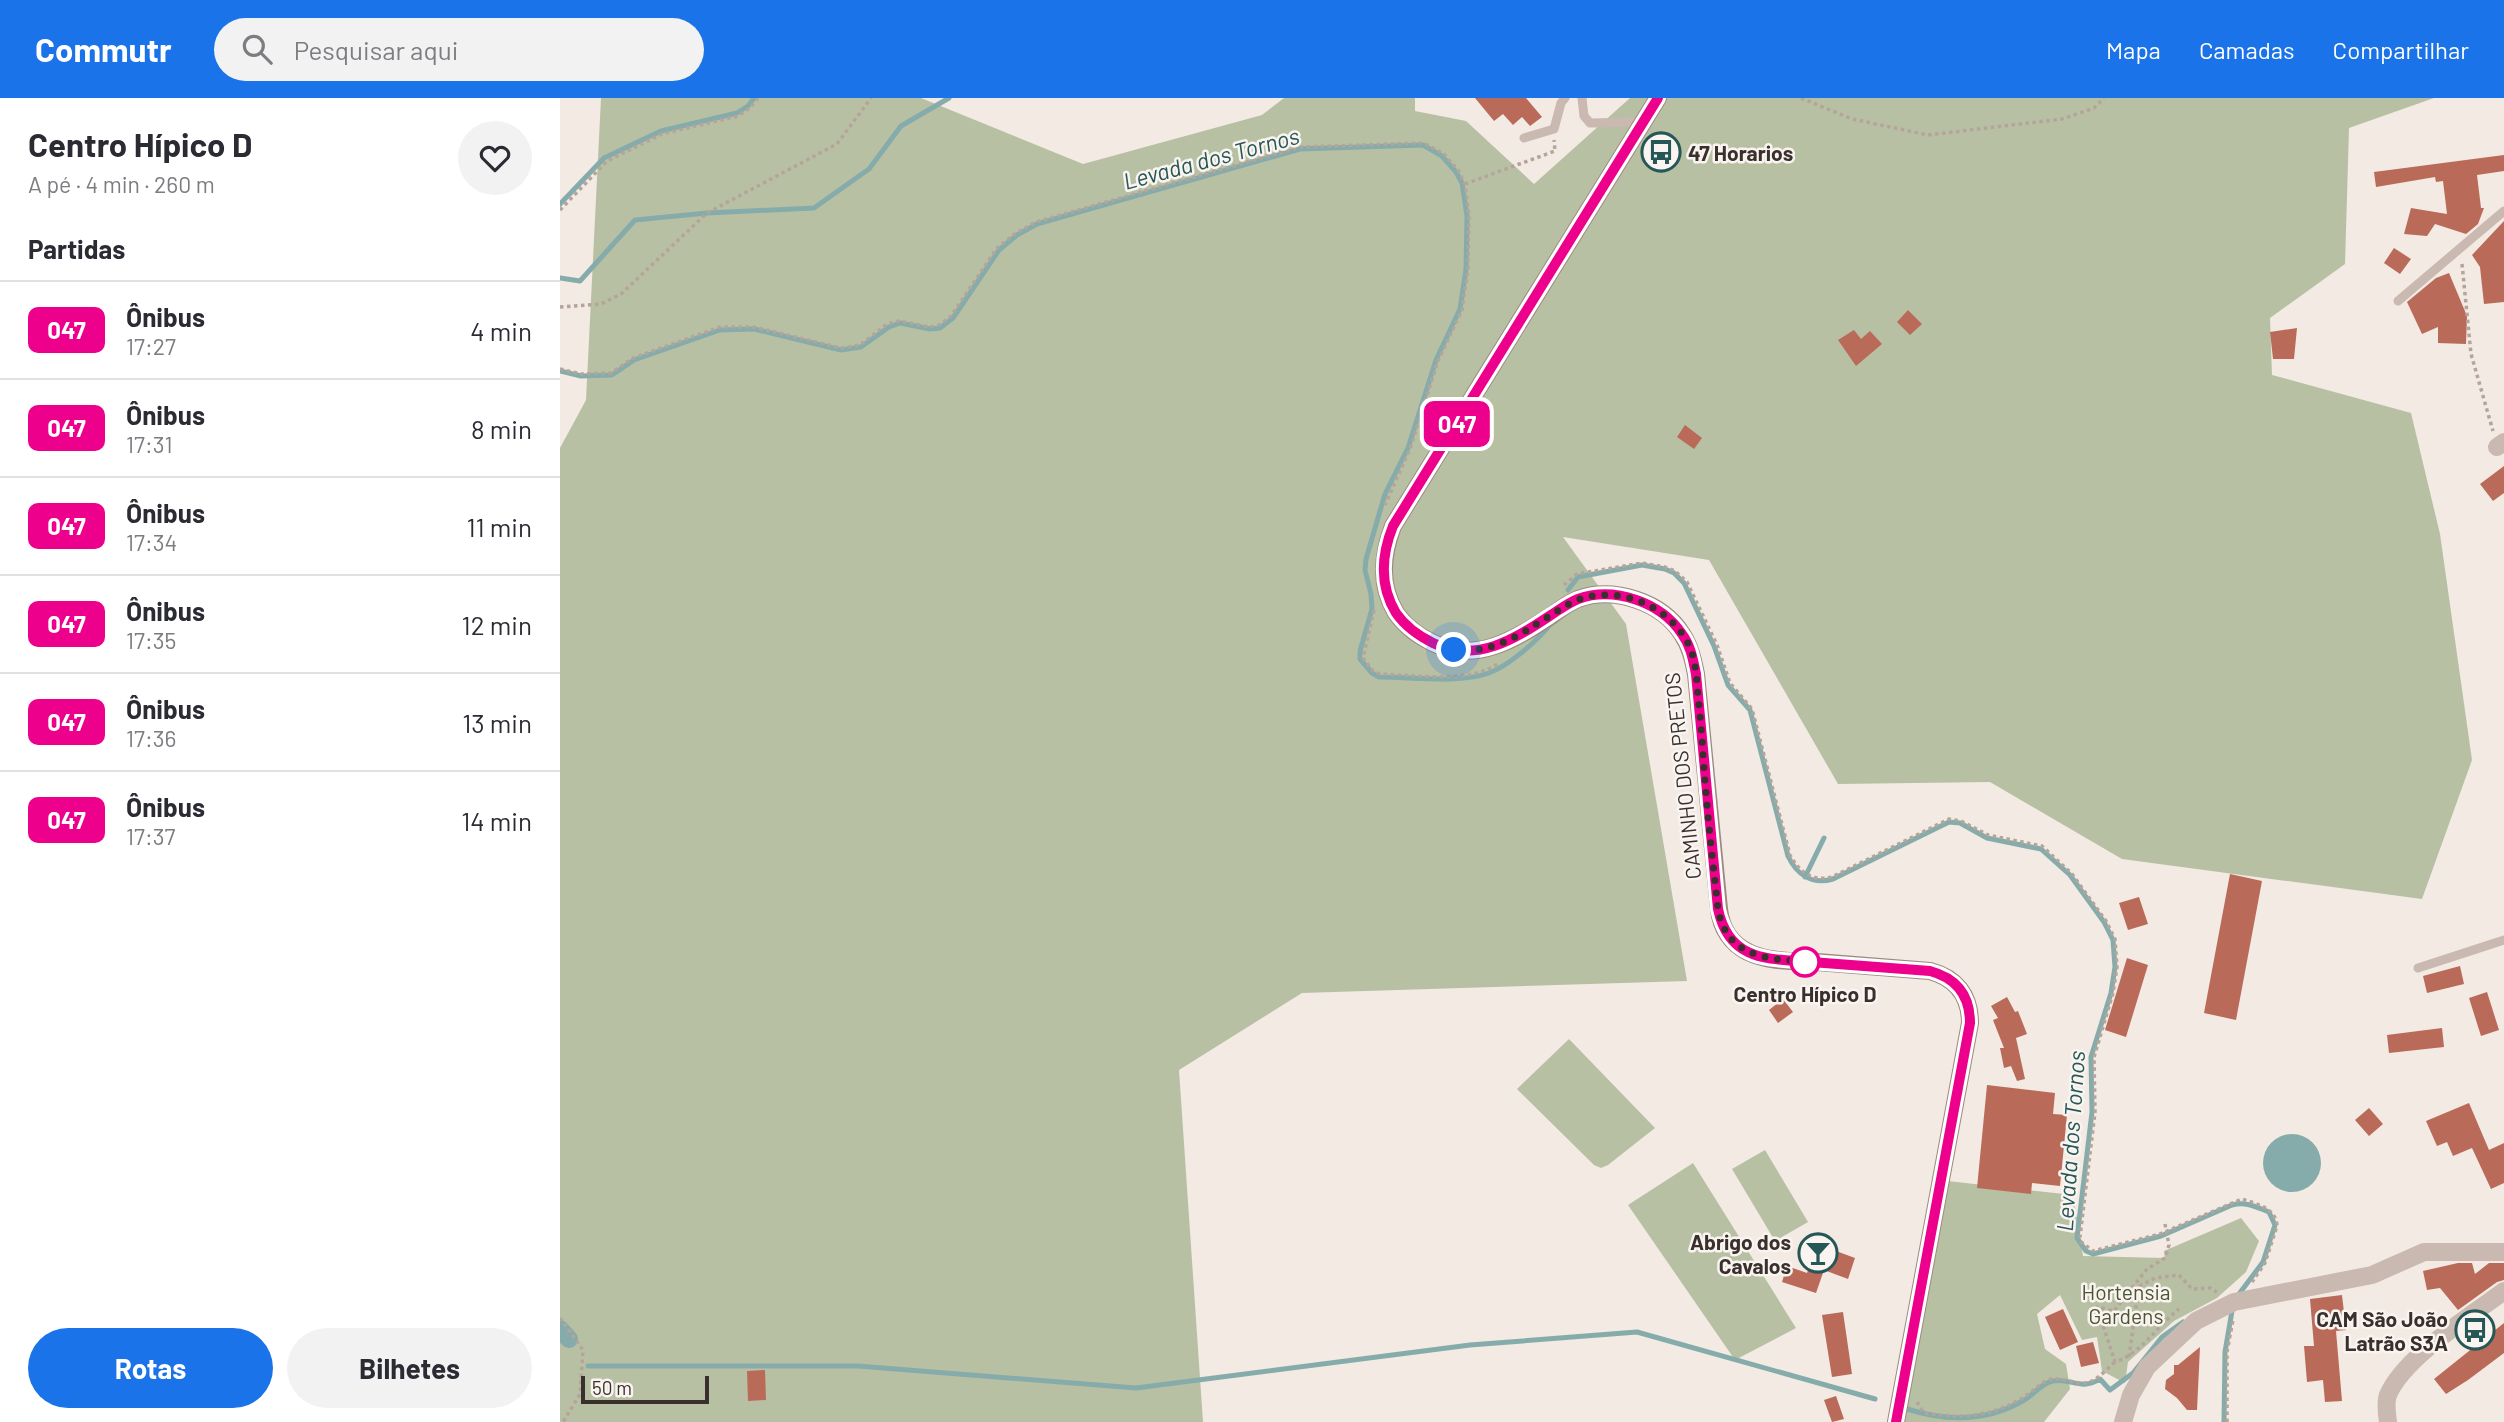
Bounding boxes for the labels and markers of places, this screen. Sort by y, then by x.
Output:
bus stop icon: 47 Horarios [1640,131,1682,173]
place label: 47 Horarios [1688,140,1793,165]
marker: Centro Hípico D [1790,947,1820,977]
place label: Centro Hípico D [1734,981,1876,1006]
place label: Abrigo dos Cavalos [1690,1229,1791,1278]
bar icon: Abrigo dos Cavalos [1797,1232,1839,1274]
place label: CAM São João Latrão S3A [2316,1306,2448,1355]
bus stop icon: CAM São João Latrão S3A [2454,1309,2496,1351]

